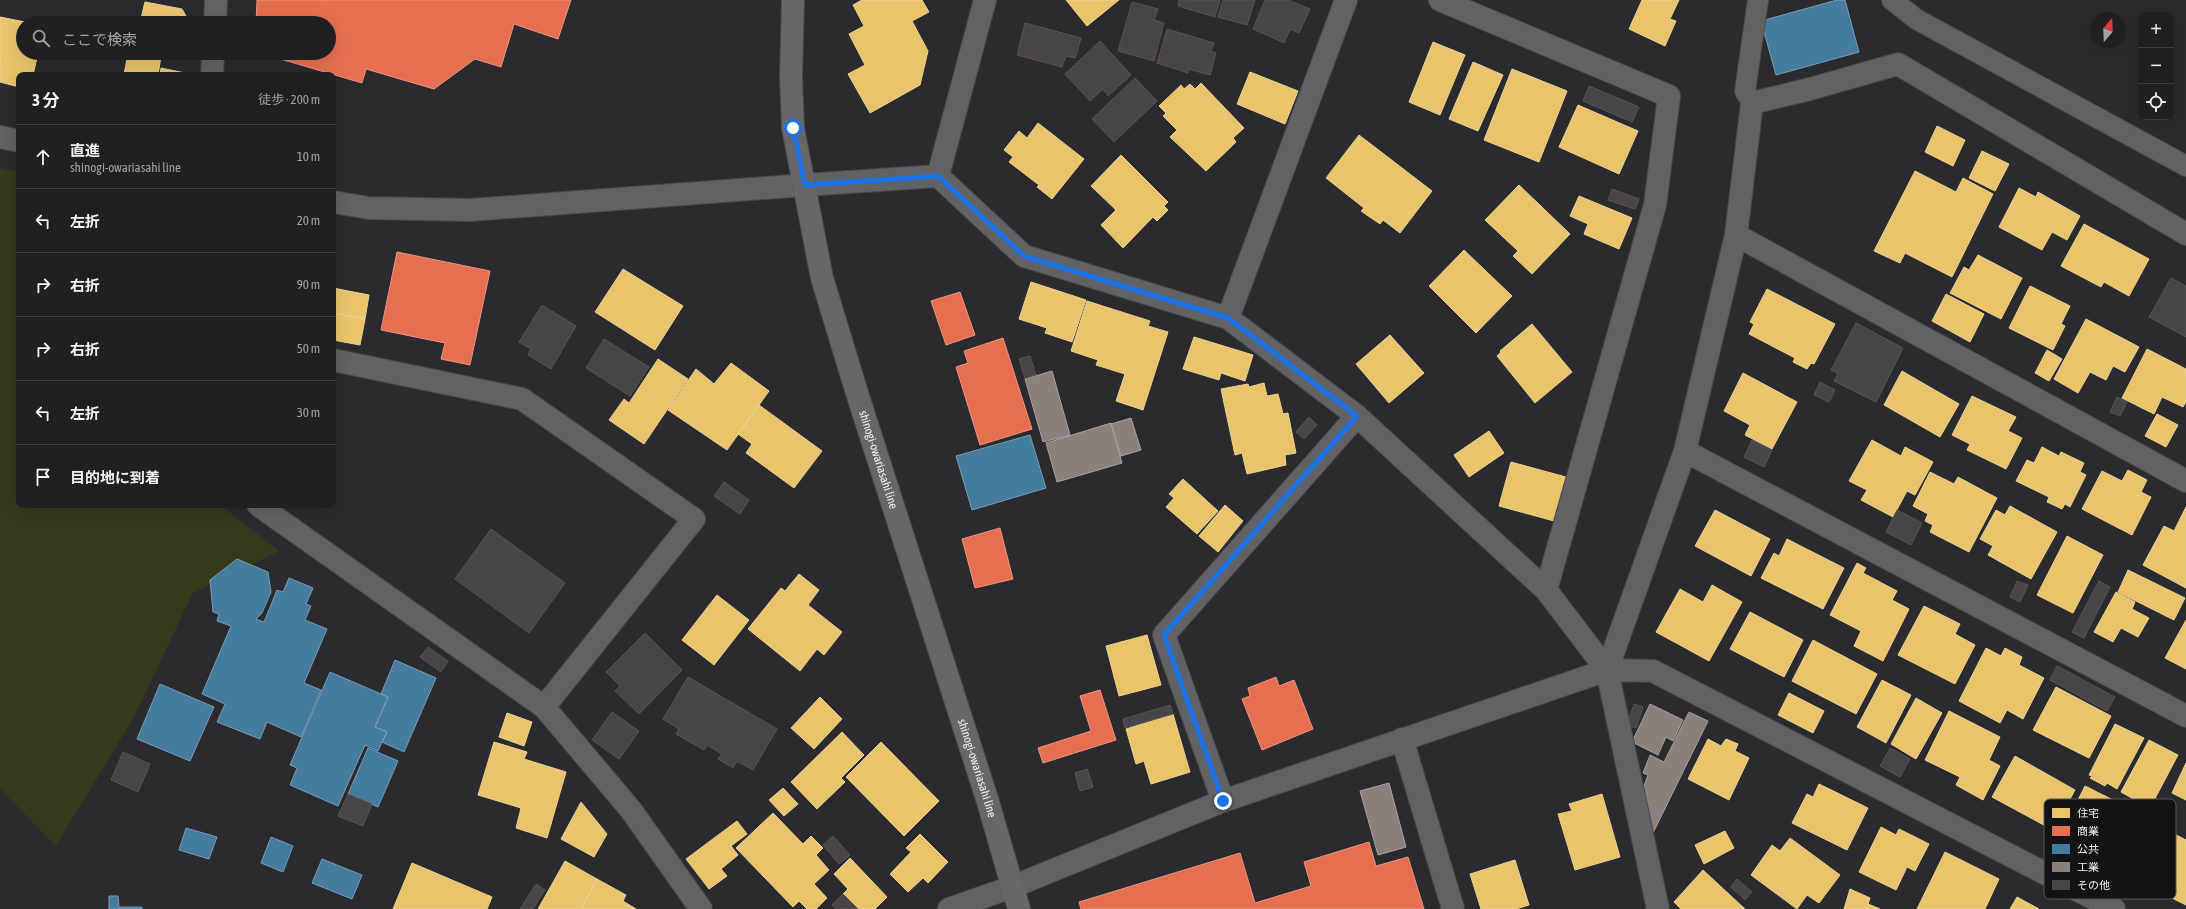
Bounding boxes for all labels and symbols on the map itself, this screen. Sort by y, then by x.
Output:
north arrow [2090,12,2126,48]
route start [784,119,802,137]
street label: shinogi-owariasahi line [856,409,901,511]
street label: shinogi-owariasahi line [955,717,999,819]
route end [1214,792,1232,810]
legend [2044,799,2176,899]
text: 住宅 [2077,807,2099,819]
text: 商業 [2077,825,2099,837]
text: 公共 [2077,843,2099,855]
text: 工業 [2077,861,2099,873]
text: その他 [2077,879,2110,891]

